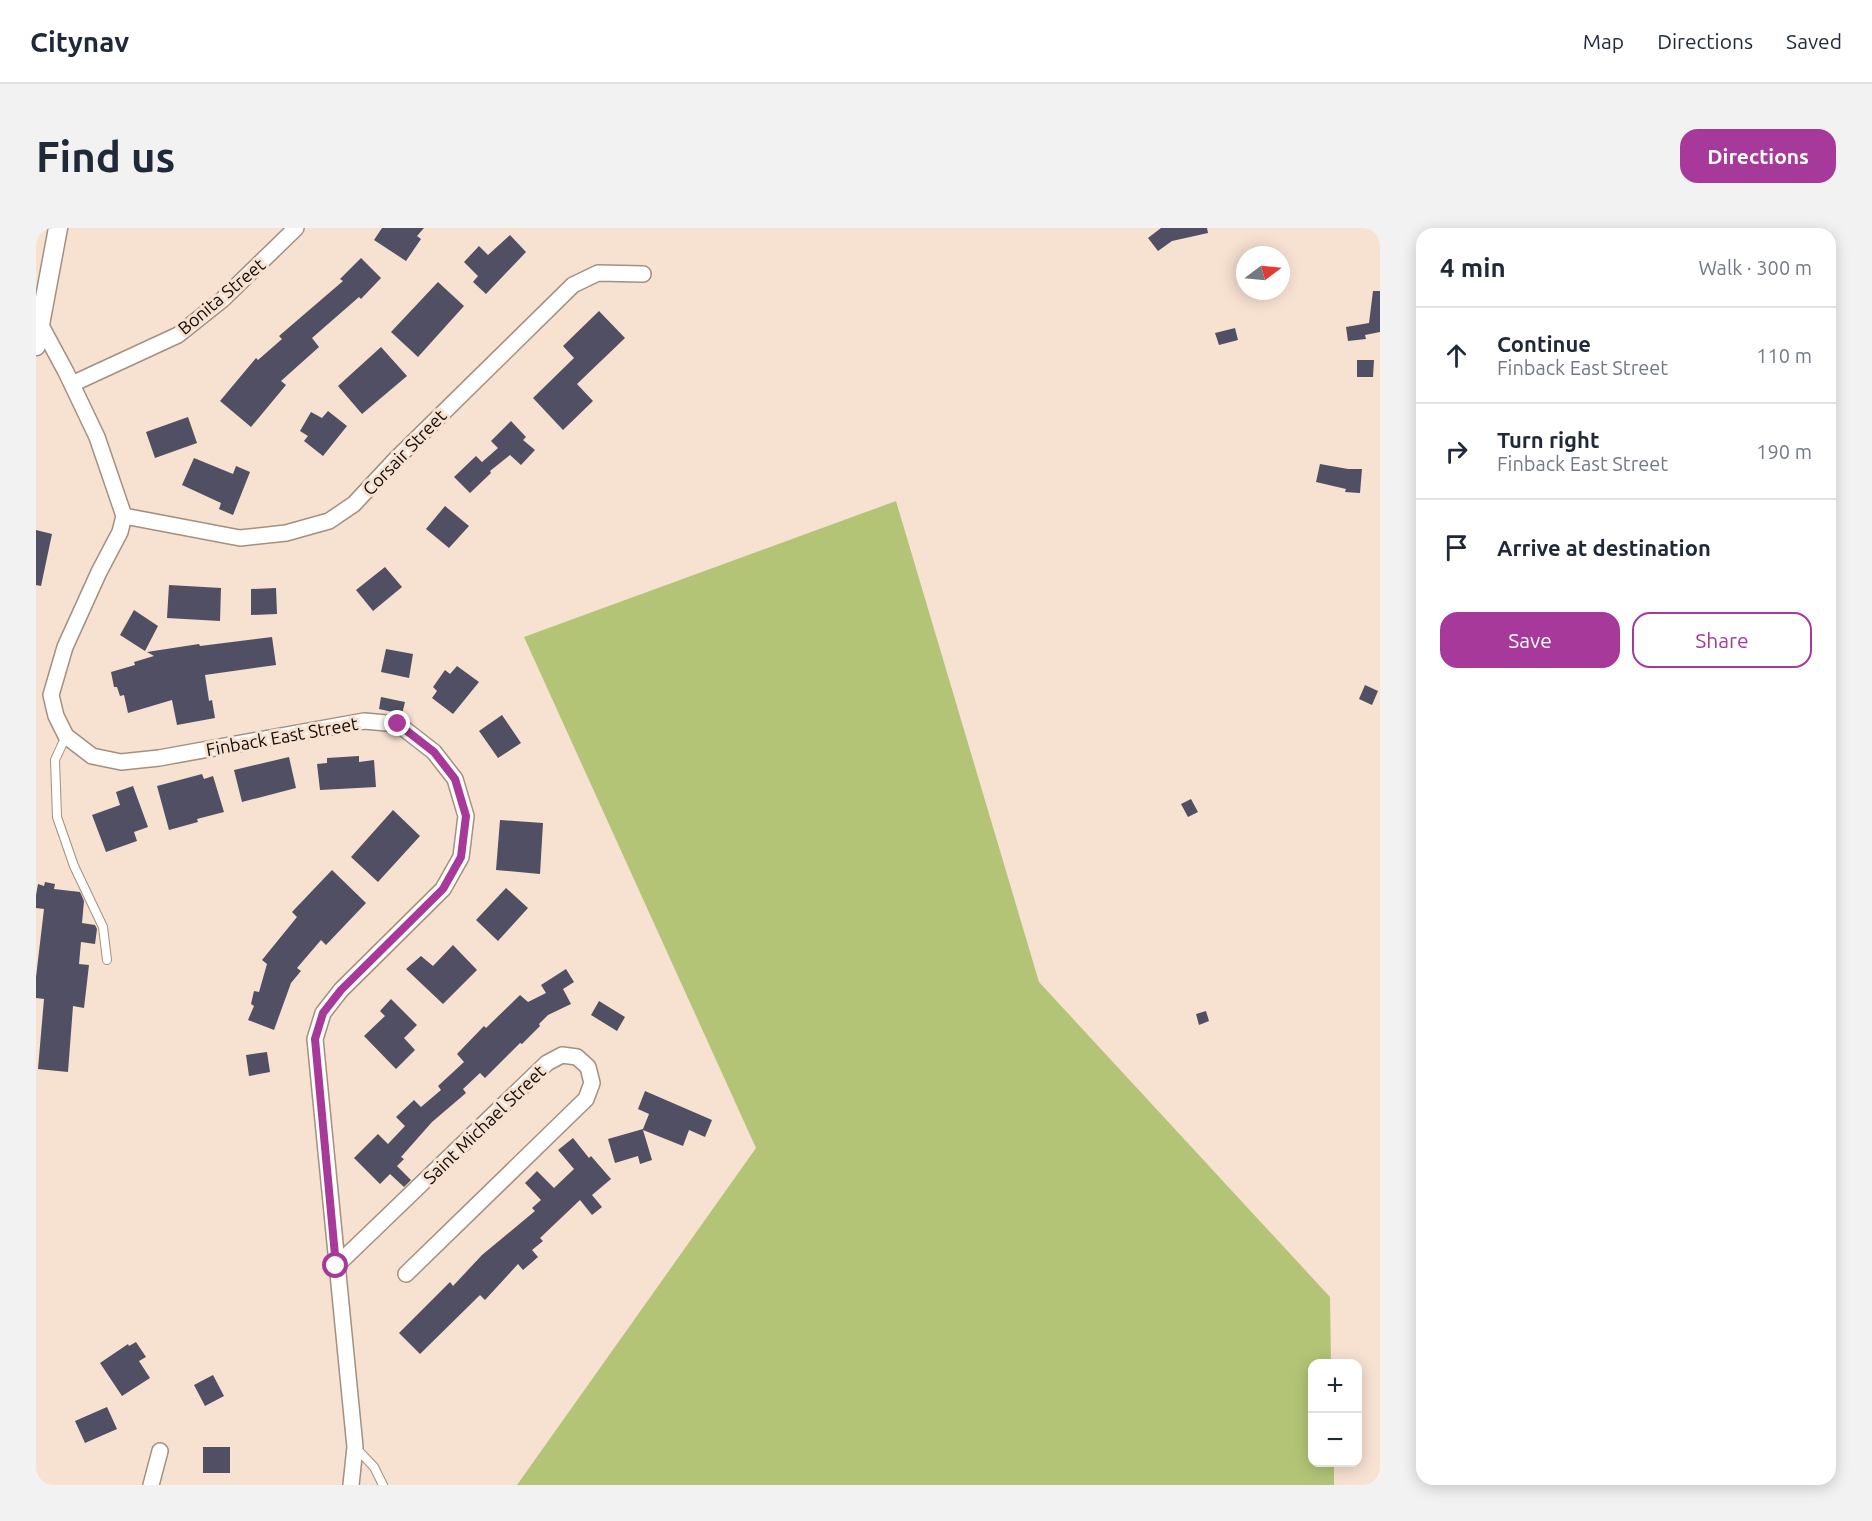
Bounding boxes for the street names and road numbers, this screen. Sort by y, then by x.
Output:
street label: Bonita Street [173,254,269,338]
street label: Corsair Street [358,405,450,499]
street label: Finback East Street [204,713,360,759]
street label: Saint Michael Street [419,1061,549,1187]

